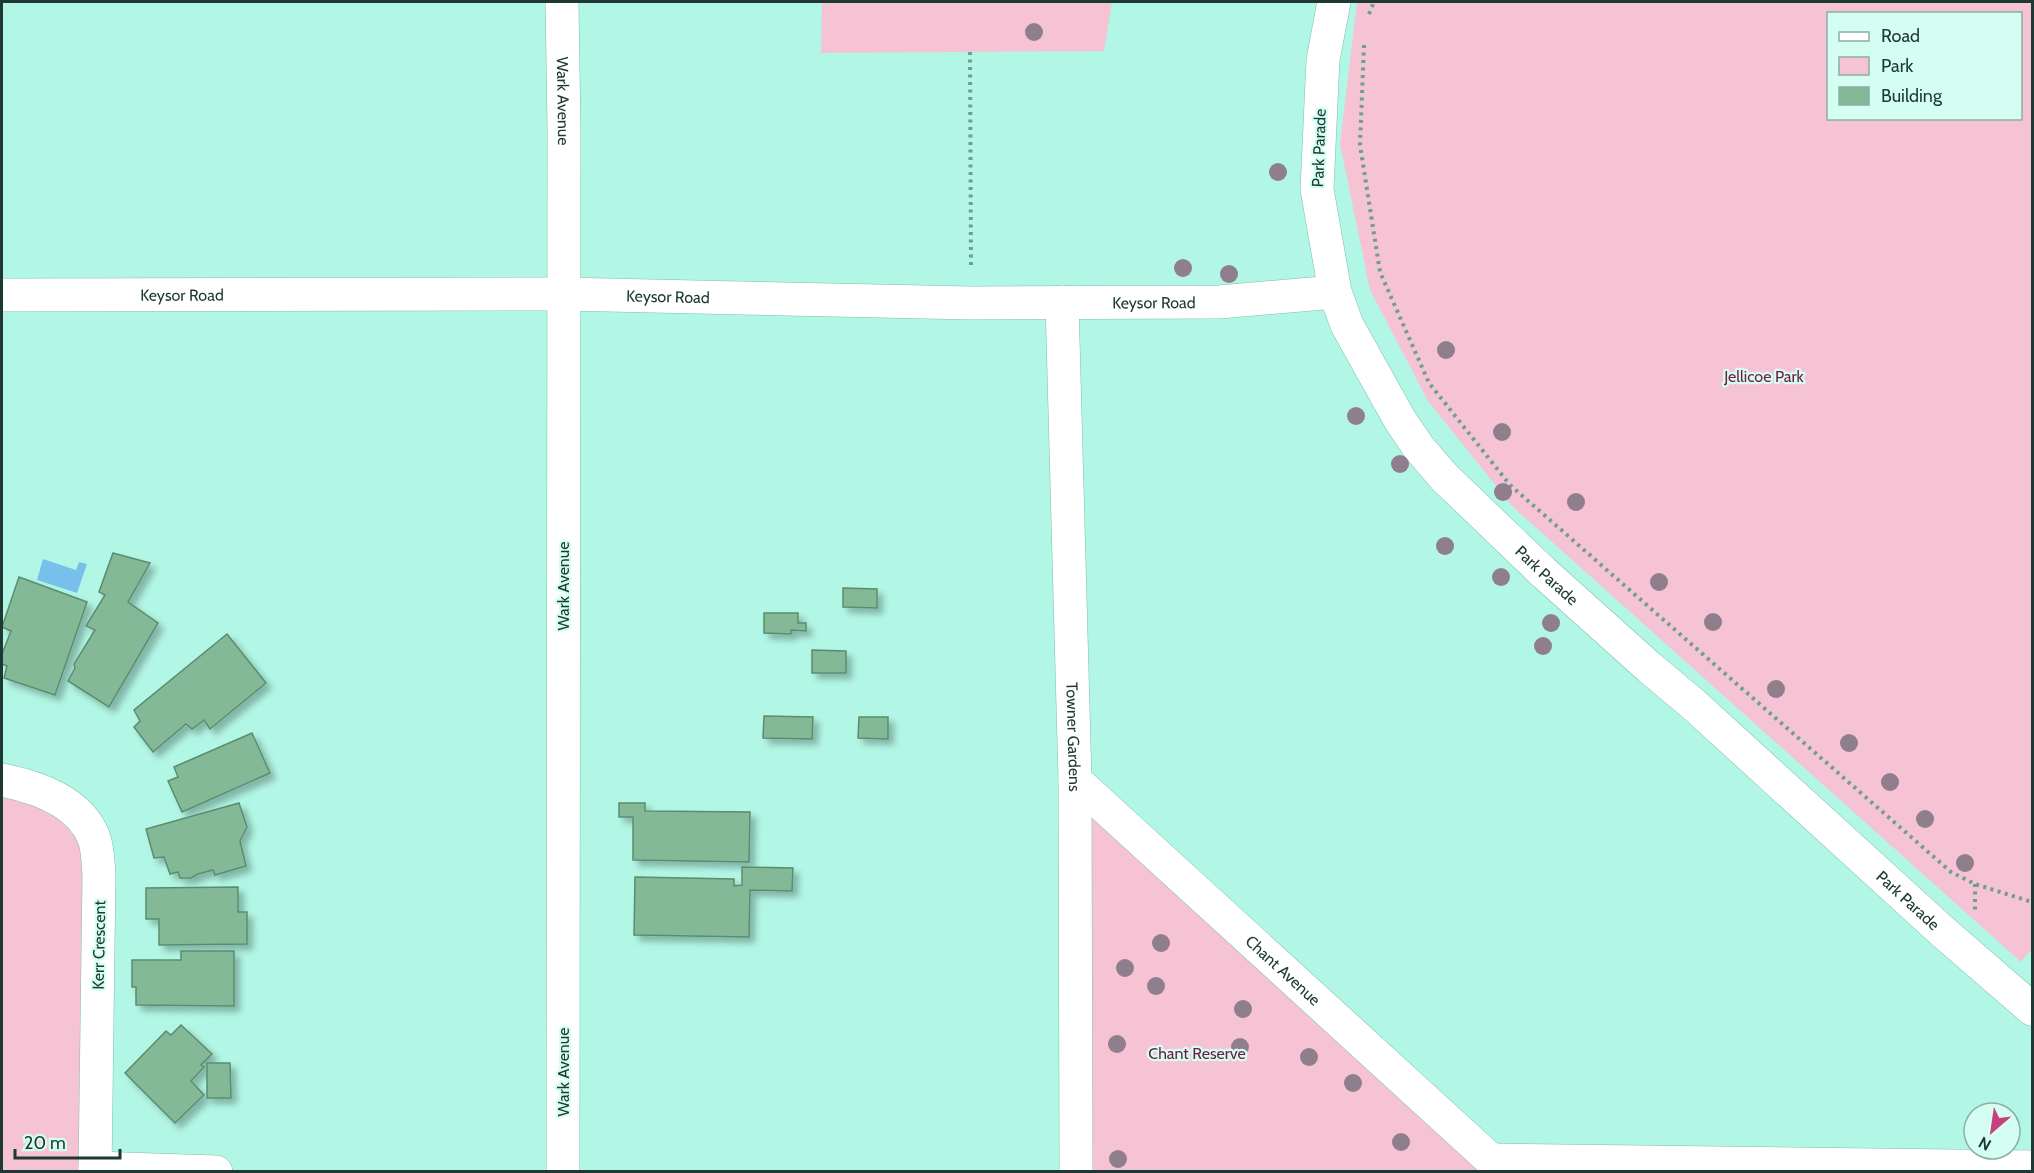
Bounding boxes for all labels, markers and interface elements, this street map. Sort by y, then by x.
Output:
legend [1827,12,2022,120]
text: Road [1881,25,1920,47]
text: Park [1881,55,1914,77]
street label: Wark Avenue [553,56,574,145]
text: Building [1881,85,1943,107]
street label: Park Parade [1308,108,1330,188]
street label: Keysor Road [140,285,224,304]
street label: Keysor Road [626,286,710,307]
street label: Keysor Road [1112,293,1196,312]
park label: Jellicoe Park [1723,367,1805,386]
street label: Park Parade [1512,541,1582,609]
street label: Wark Avenue [554,542,573,630]
street label: Towner Gardens [1063,682,1085,792]
street label: Park Parade [1873,867,1944,934]
street label: Kerr Crescent [89,900,109,990]
street label: Chant Avenue [1242,931,1325,1009]
street label: Wark Avenue [554,1028,573,1116]
park label: Chant Reserve [1148,1044,1246,1063]
north arrow [1962,1101,2022,1161]
scale bar [15,1122,120,1160]
text: 20 m [24,1132,66,1154]
text: N [1975,1133,1995,1155]

